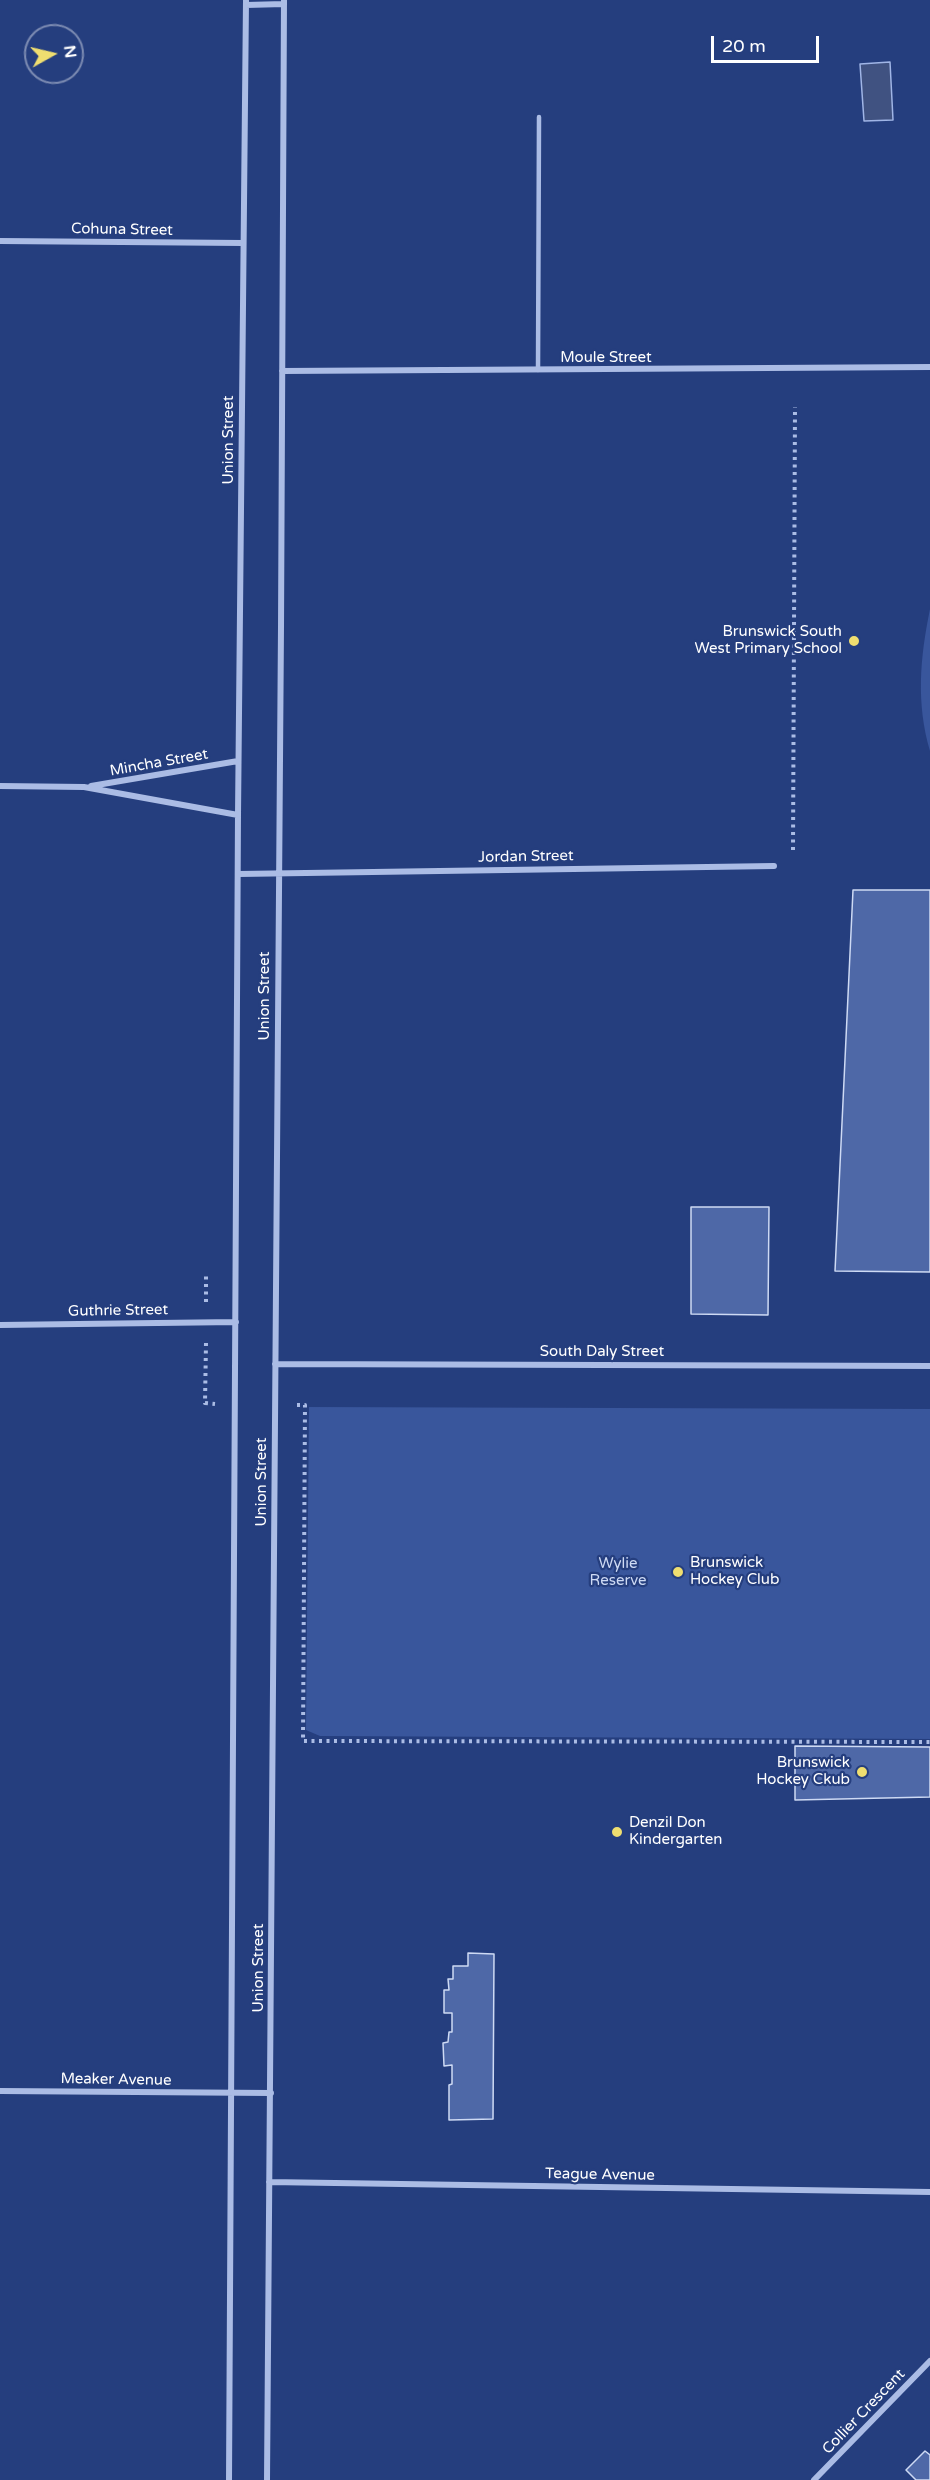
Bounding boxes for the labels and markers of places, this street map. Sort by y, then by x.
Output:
place label: Brunswick South West Primary School [695,623,842,658]
marker: Brunswick South West Primary School [847,634,861,648]
place label: Brunswick Hockey Club [690,1554,779,1589]
marker: Brunswick Hockey Club [671,1565,685,1579]
place label: Brunswick Hockey Ckub [756,1754,850,1789]
marker: Brunswick Hockey Ckub [855,1765,869,1779]
place label: Denzil Don Kindergarten [629,1814,722,1849]
marker: Denzil Don Kindergarten [610,1825,624,1839]

